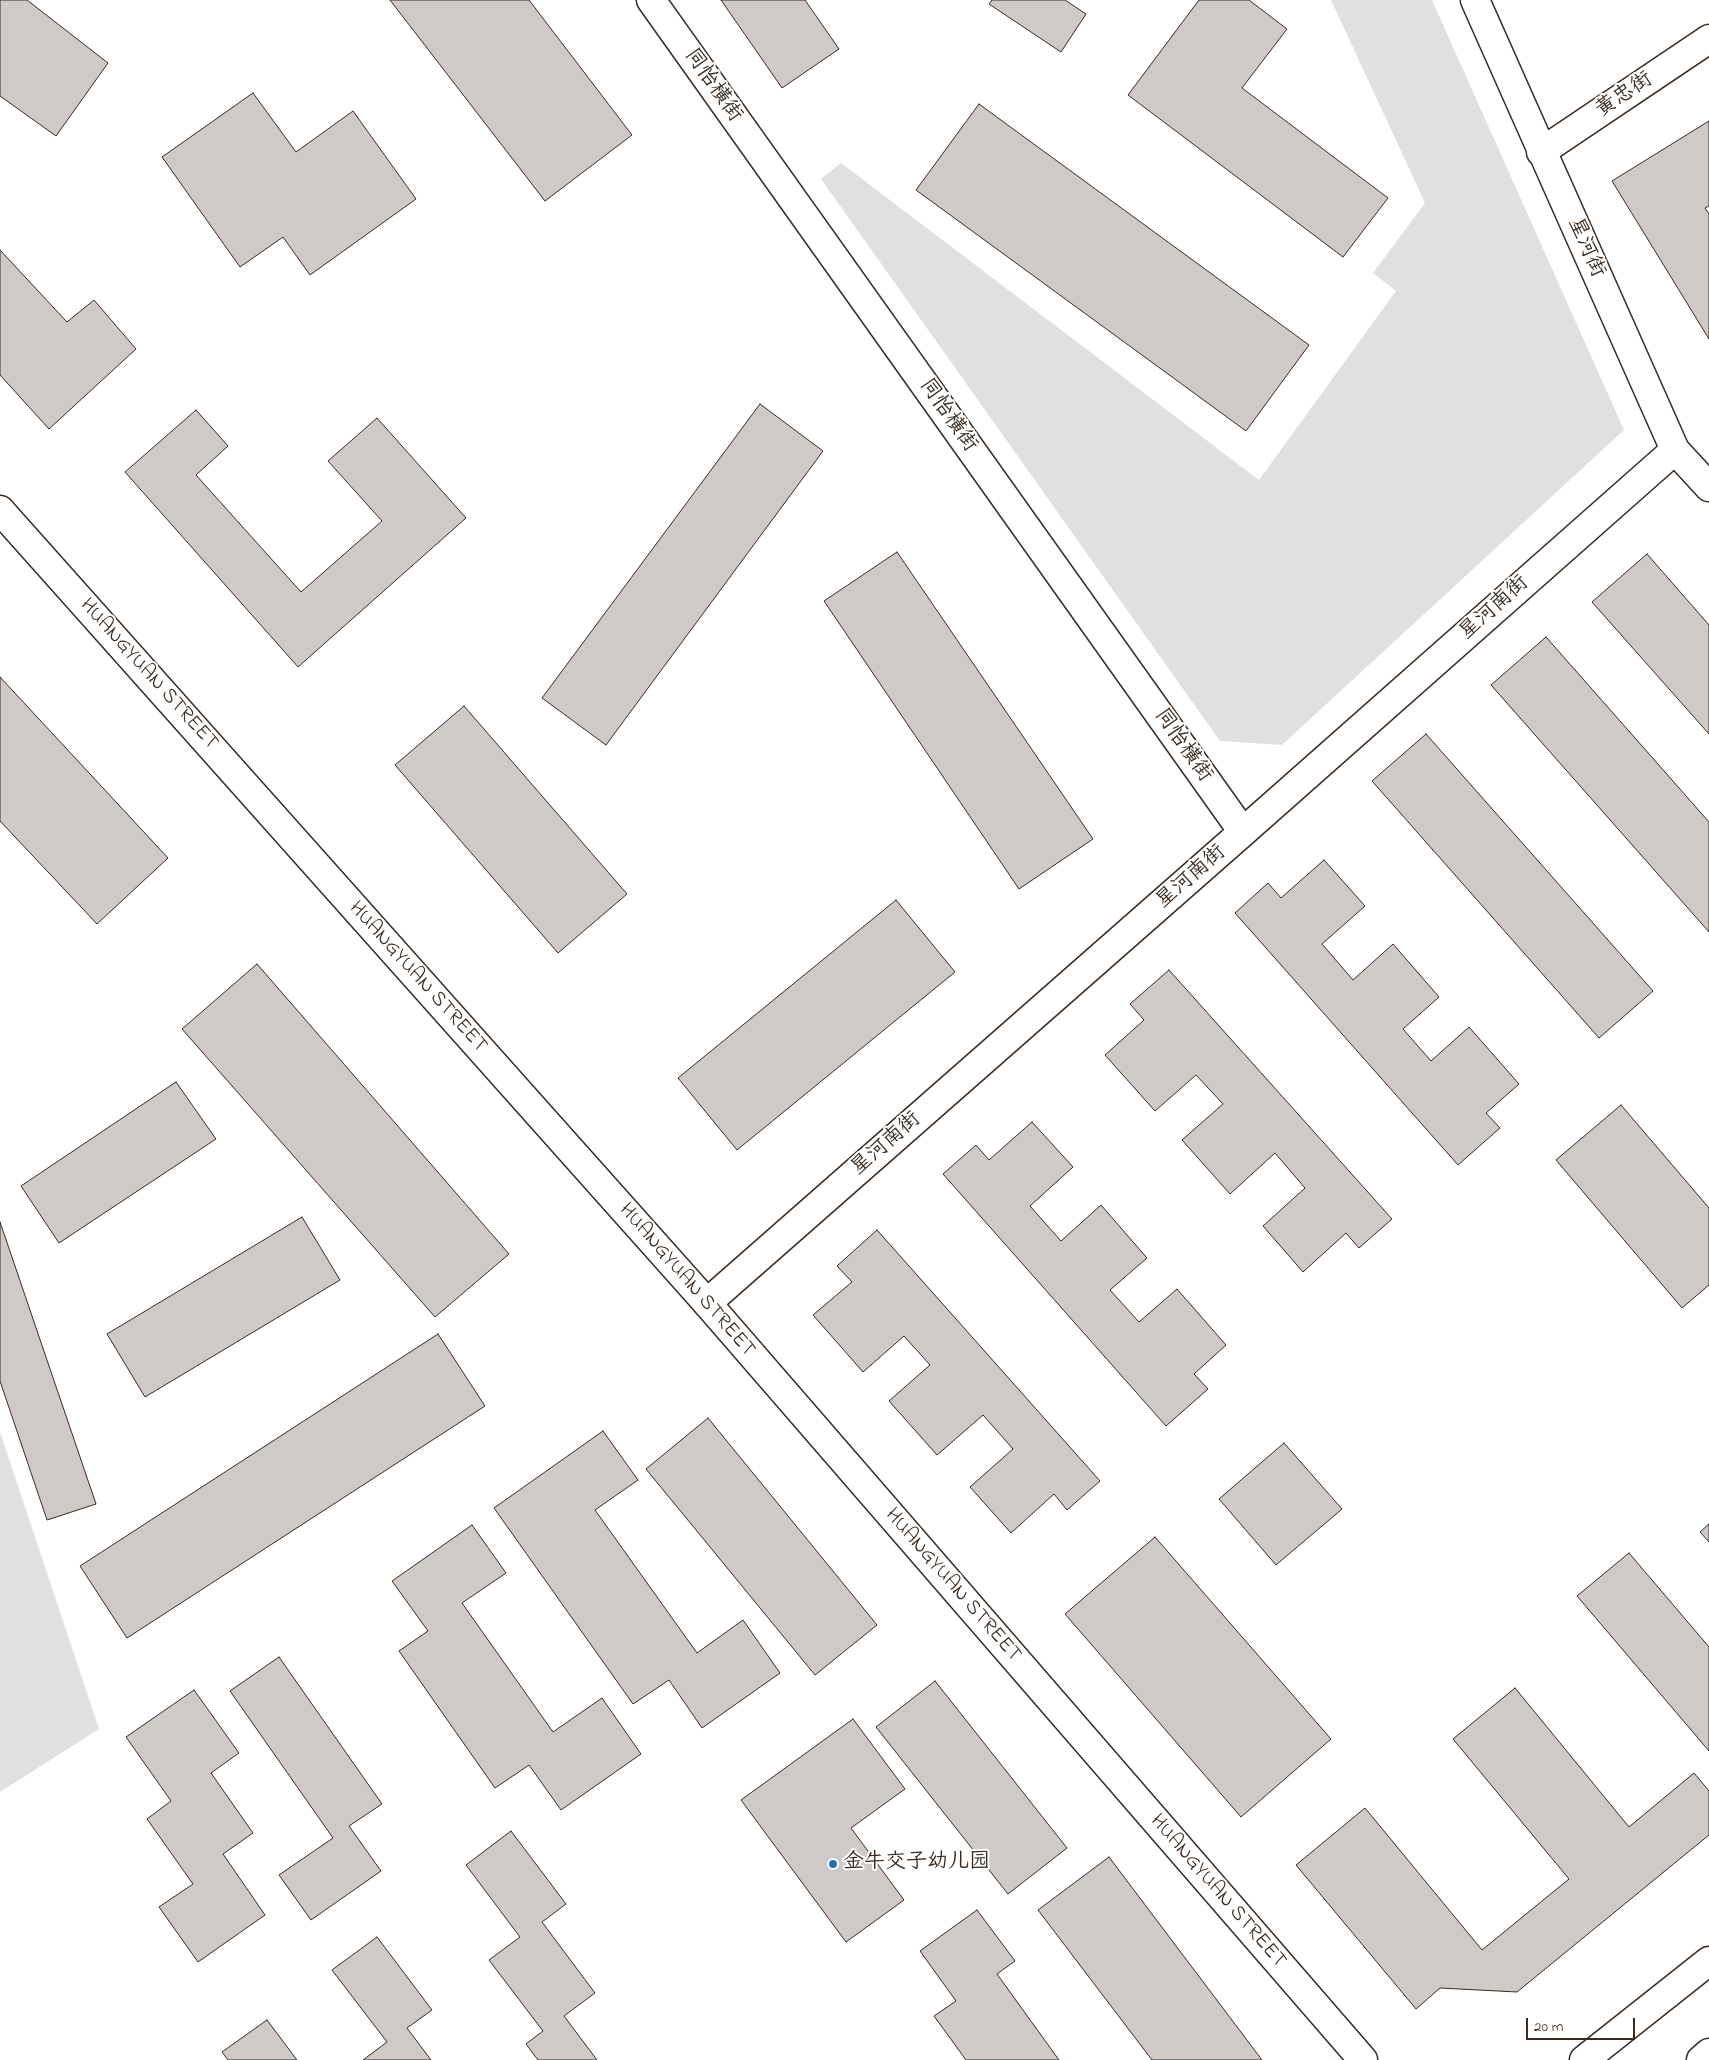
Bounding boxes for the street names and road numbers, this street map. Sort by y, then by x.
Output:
street label: 同怡横街 [678,44,746,128]
street label: 黄忠街 [1592,68,1658,124]
street label: 星河街 [1561,214,1609,282]
street label: 同怡横街 [913,374,981,458]
street label: 星河南街 [1455,572,1535,646]
street label: HUANGYUAN STREET [73,594,223,756]
street label: 同怡横街 [1148,704,1216,788]
street label: 星河南街 [1152,841,1232,915]
street label: HUANGYUAN STREET [342,897,492,1059]
street label: 星河南街 [847,1108,927,1182]
street label: HUANGYUAN STREET [612,1199,760,1363]
street label: HUANGYUAN STREET [878,1504,1026,1668]
street label: HUANGYUAN STREET [1143,1810,1291,1974]

